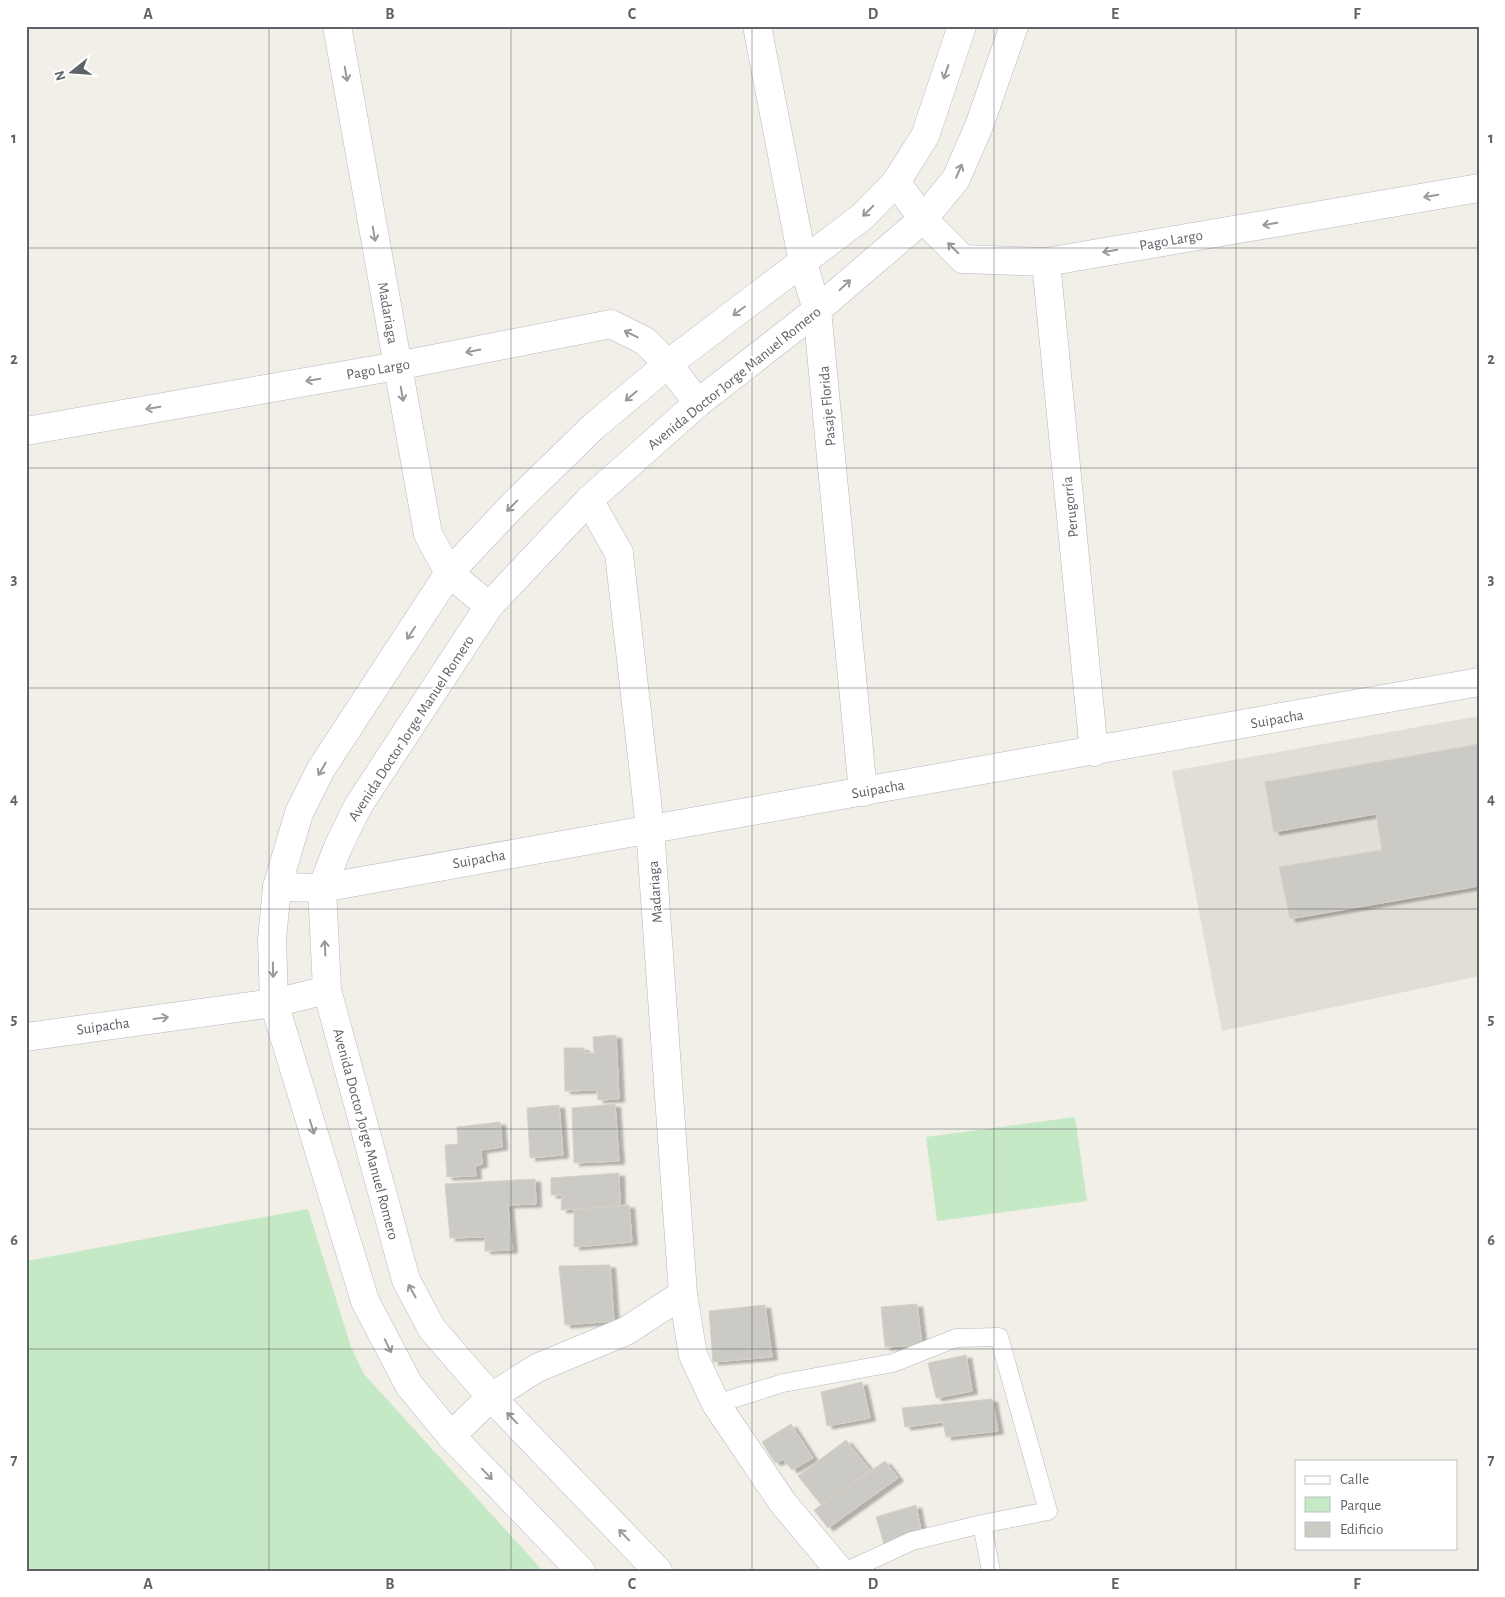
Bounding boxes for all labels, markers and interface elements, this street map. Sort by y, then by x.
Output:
text: A [143,6,153,22]
text: B [385,6,395,22]
text: C [628,6,637,22]
text: D [868,6,879,22]
text: E [1111,6,1119,22]
text: F [1353,6,1361,22]
north arrow [48,48,98,98]
one-way arrow [941,64,951,80]
one-way arrow [341,66,351,82]
text: N [52,69,69,82]
text: 1 [11,130,17,146]
text: 1 [1488,130,1494,146]
one-way arrow [955,164,965,179]
one-way arrow [1423,192,1439,202]
one-way arrow [862,205,874,217]
one-way arrow [1263,219,1279,229]
one-way arrow [369,226,379,242]
street label: Pago Largo [1138,228,1204,253]
one-way arrow [947,242,959,255]
one-way arrow [1103,246,1119,256]
one-way arrow [838,279,851,291]
street label: Madariaga [375,281,400,345]
street label: Avenida Doctor Jorge Manuel Romero [645,304,824,453]
one-way arrow [733,305,746,316]
one-way arrow [624,329,639,338]
one-way arrow [465,347,481,356]
text: 2 [10,351,18,367]
text: 2 [1487,351,1495,367]
street label: Pago Largo [345,357,411,382]
street label: Pasaje Florida [817,365,838,447]
one-way arrow [305,376,321,386]
one-way arrow [398,386,408,402]
one-way arrow [625,390,638,401]
one-way arrow [145,404,161,414]
street label: Perugorría [1060,476,1081,538]
one-way arrow [506,500,518,513]
text: 3 [11,571,18,587]
text: 3 [1488,571,1495,587]
one-way arrow [406,625,416,639]
street label: Avenida Doctor Jorge Manuel Romero [346,633,477,824]
street label: Suipacha [1249,707,1305,732]
one-way arrow [317,761,327,775]
street label: Suipacha [850,777,906,802]
text: 4 [10,791,18,807]
text: 4 [1487,791,1495,807]
street label: Suipacha [451,847,507,872]
street label: Madariaga [646,860,665,924]
one-way arrow [320,940,330,956]
one-way arrow [268,962,277,978]
text: 5 [11,1011,18,1027]
text: 5 [1488,1011,1495,1027]
one-way arrow [153,1013,169,1023]
street label: Suipacha [76,1015,131,1038]
street label: Avenida Doctor Jorge Manuel Romero [330,1027,401,1241]
one-way arrow [307,1119,317,1135]
text: 6 [10,1232,18,1248]
text: 6 [1487,1232,1495,1248]
one-way arrow [407,1284,416,1299]
one-way arrow [384,1338,393,1353]
one-way arrow [506,1412,518,1424]
text: 7 [11,1452,18,1468]
text: 7 [1488,1452,1495,1468]
legend [1295,1460,1458,1550]
one-way arrow [481,1468,493,1480]
text: Calle [1340,1472,1369,1487]
text: Parque [1340,1498,1381,1513]
text: Edificio [1340,1522,1383,1537]
one-way arrow [618,1529,630,1542]
text: A [143,1576,153,1592]
text: B [385,1576,395,1592]
text: C [628,1576,637,1592]
text: D [868,1576,879,1592]
text: E [1111,1576,1119,1592]
text: F [1353,1576,1361,1592]

